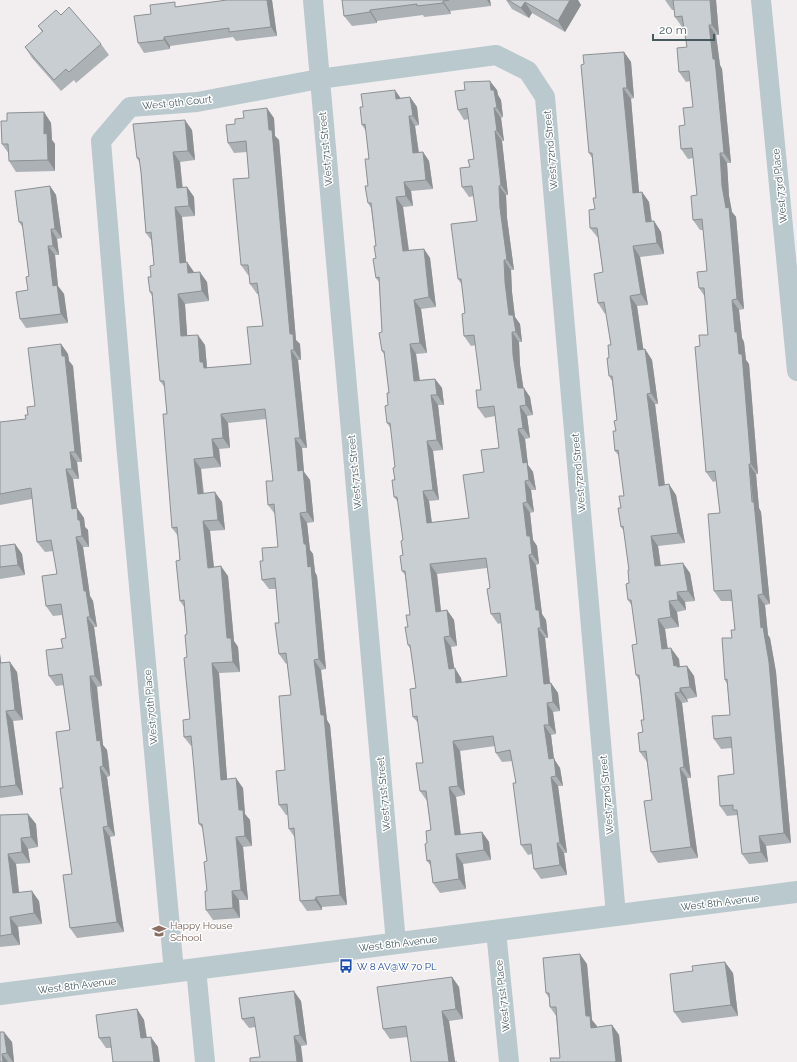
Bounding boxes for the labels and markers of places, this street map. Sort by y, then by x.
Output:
place label: Happy House School [170,920,233,943]
school or university icon: Happy House School [151,923,167,939]
bus stop icon: W 8 AV@W 70 PL [338,958,354,974]
place label: W 8 AV@W 70 PL [357,961,437,972]

